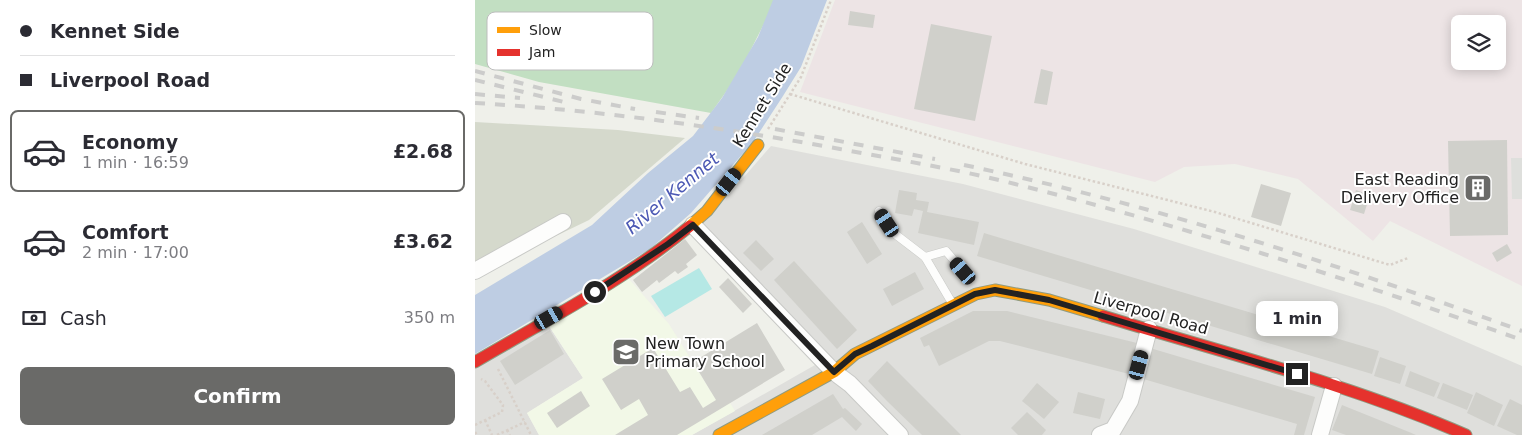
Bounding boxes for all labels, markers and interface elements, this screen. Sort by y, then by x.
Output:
legend [487,12,653,70]
map controls [1451,15,1506,70]
button: layers [1451,15,1506,70]
text: Kennet Side [50,20,180,42]
text: Slow [529,22,562,38]
text: Jam [528,44,555,60]
street label: Kennet Side [729,59,795,151]
text: Liverpool Road [50,69,210,91]
icon: car [22,129,67,174]
text: Economy [82,131,178,153]
text: £2.68 [393,140,453,162]
water label: River Kennet [621,147,724,238]
text: 1 min · 16:59 [82,153,189,172]
car [713,166,744,198]
place label: East Reading Delivery Office [1341,170,1459,207]
building icon: East Reading Delivery Office [1463,173,1493,203]
car [872,206,901,240]
icon: car [22,219,67,264]
text: Comfort [82,221,169,243]
text: £3.62 [393,230,453,252]
text: 2 min · 17:00 [82,243,189,262]
car [947,255,978,287]
route start [584,281,606,303]
street label: Liverpool Road [1091,288,1211,338]
callout: 1 min [1256,302,1338,336]
icon: cash [20,304,48,332]
car [532,304,565,332]
text: Cash [60,307,107,329]
text: 350 m [404,308,455,327]
text: 1 min [1272,309,1322,328]
place label: New Town Primary School [645,334,765,371]
school or university icon: New Town Primary School [611,337,641,367]
car [1127,349,1150,381]
route end [1286,363,1308,385]
button: Confirm [20,367,455,425]

